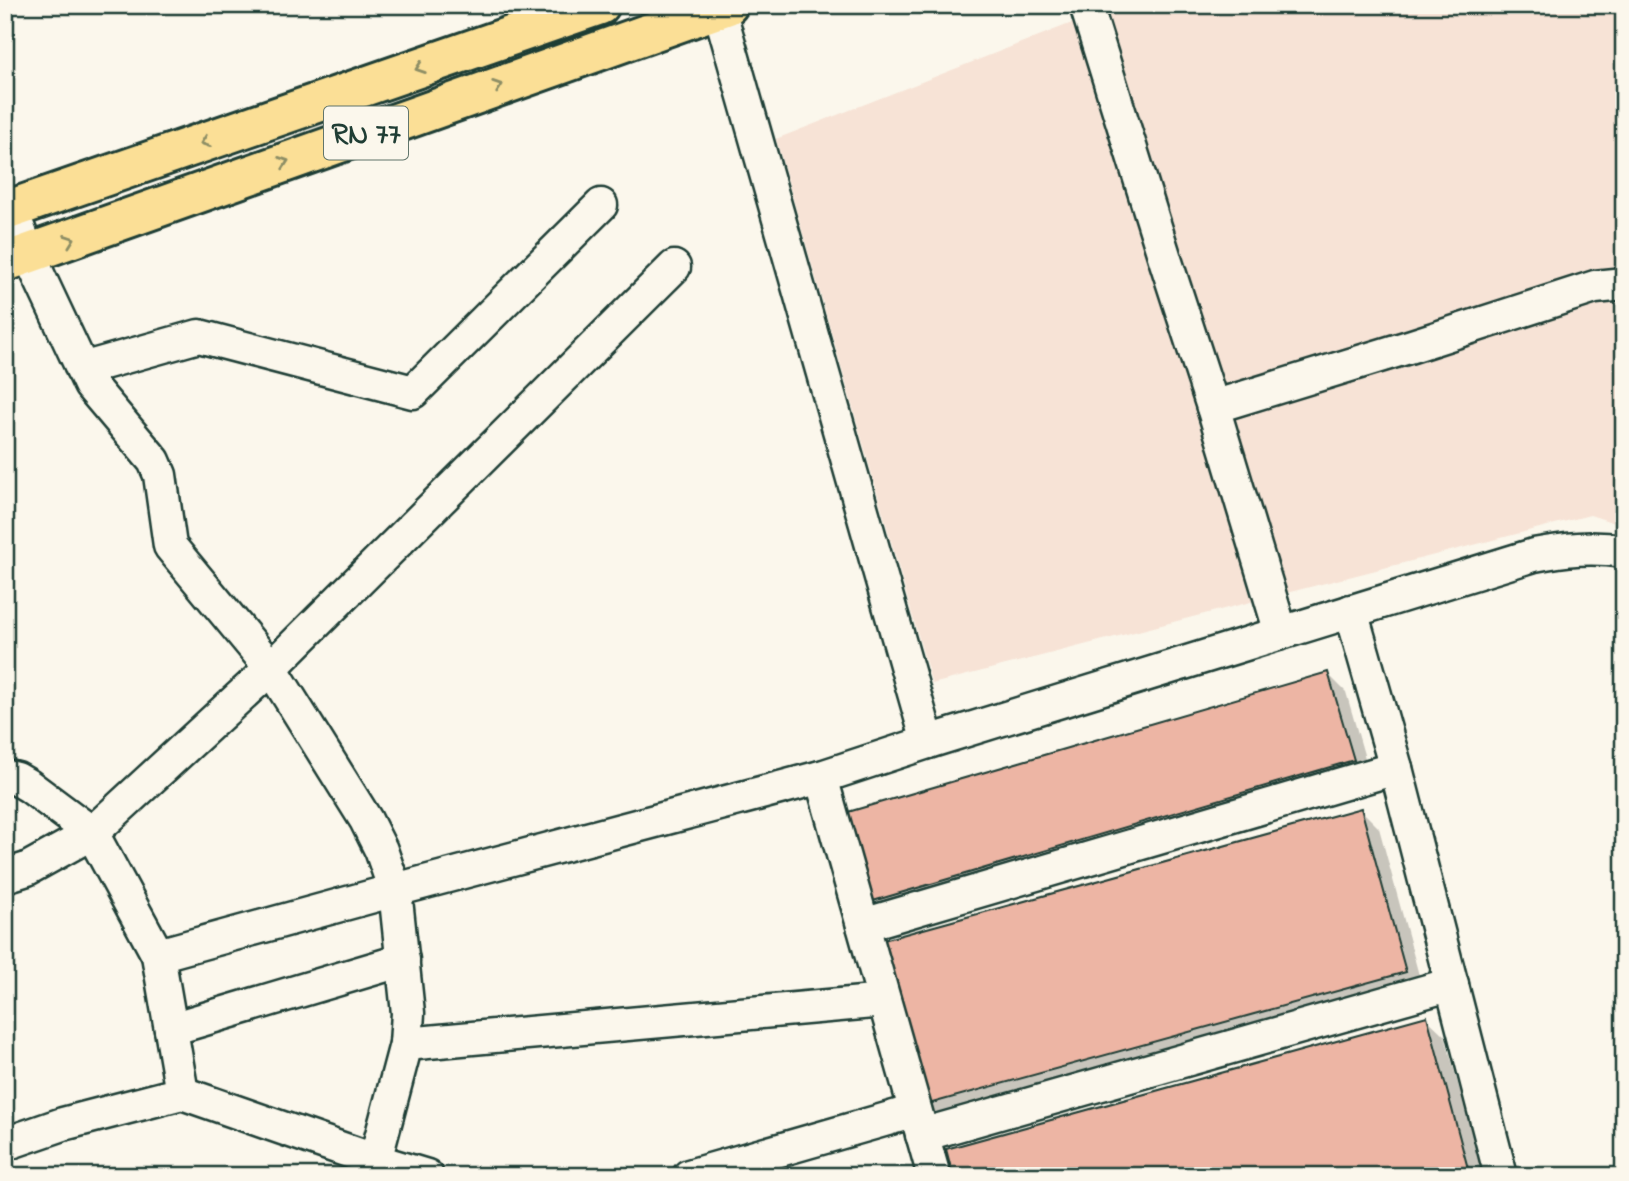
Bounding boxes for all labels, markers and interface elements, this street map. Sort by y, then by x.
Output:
one-way arrow [415,60,427,74]
one-way arrow [492,80,504,94]
road number: RN 77 [324,106,408,160]
one-way arrow [200,134,212,148]
one-way arrow [277,156,289,170]
one-way arrow [63,234,75,248]

